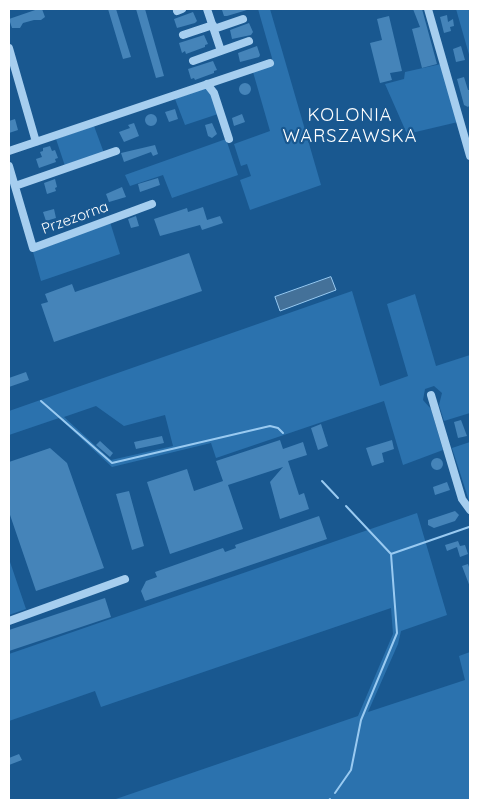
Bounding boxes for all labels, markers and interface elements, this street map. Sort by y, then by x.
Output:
district label: KOLONIA WARSZAWSKA [281,105,419,148]
street label: Przezorna [39,198,111,238]

